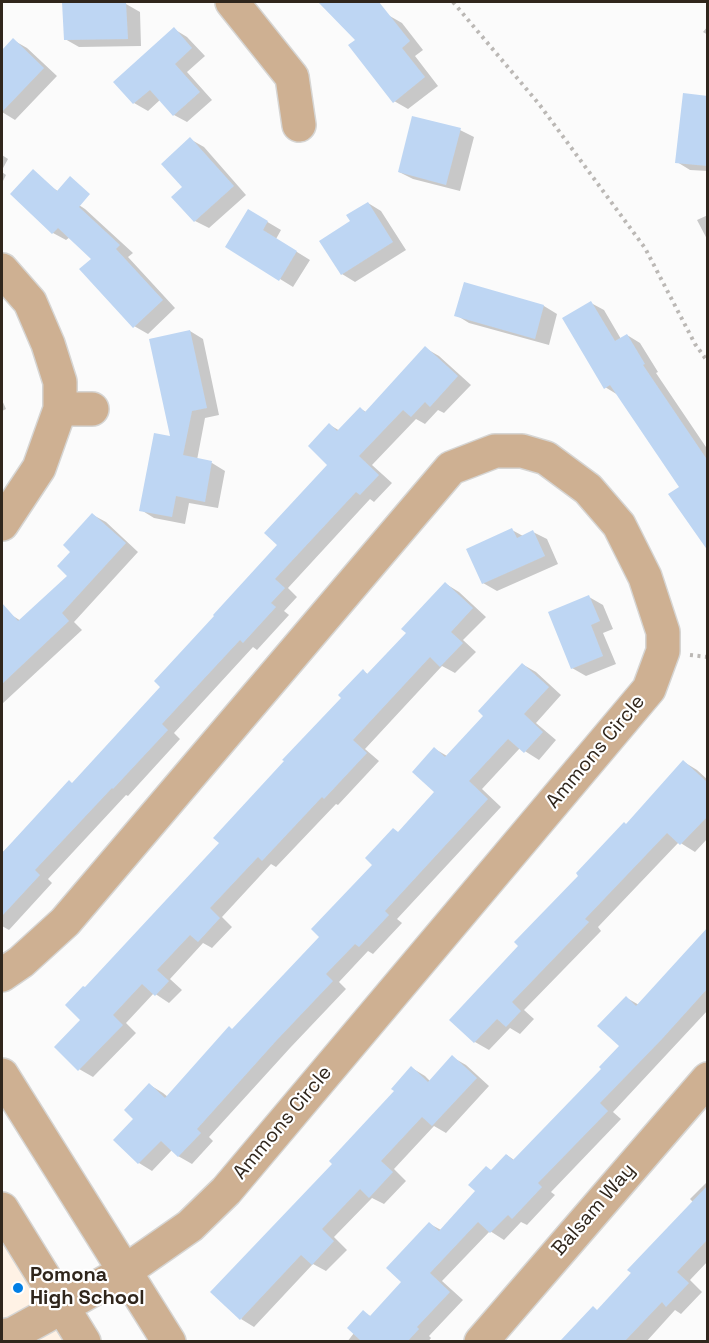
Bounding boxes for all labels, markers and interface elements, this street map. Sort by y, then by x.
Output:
street label: Ammons Circle [542,690,650,814]
street label: Ammons Circle [229,1061,337,1185]
street label: Balsam Way [547,1159,641,1261]
place label: Pomona High School [30,1264,145,1311]
marker: Pomona High School [11,1281,25,1295]

